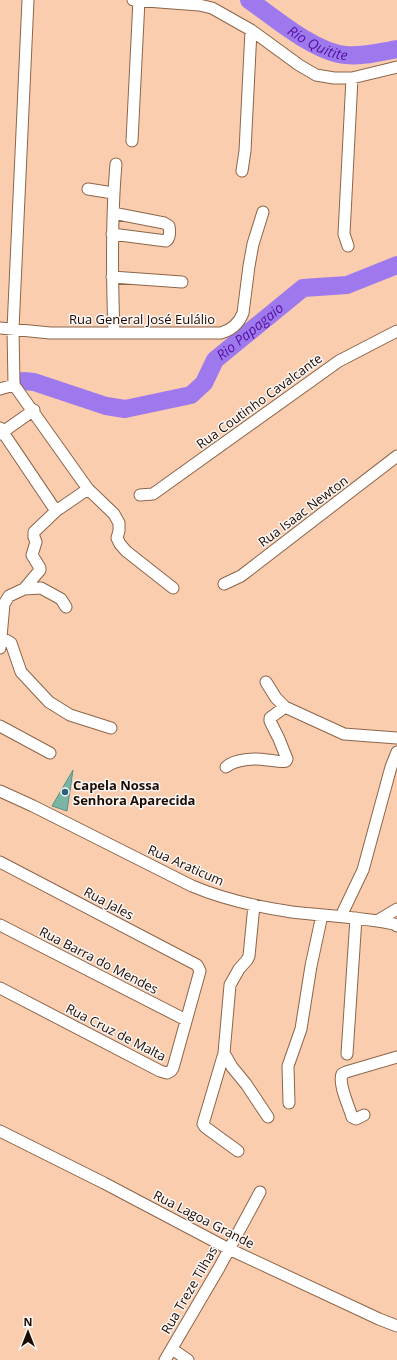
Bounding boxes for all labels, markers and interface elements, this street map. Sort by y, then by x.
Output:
water label: Rio Quitite [284,21,349,64]
water label: Rio Papagaio [212,298,287,364]
street label: Rua General José Eulálio [69,310,215,328]
street label: Rua Coutinho Cavalcante [192,349,326,453]
street label: Rua Isaac Newton [254,471,352,551]
place label: Capela Nossa Senhora Aparecida [73,776,195,809]
marker: Capela Nossa Senhora Aparecida [60,787,70,797]
street label: Rua Araticum [145,840,227,890]
street label: Rua Jales [81,882,137,924]
street label: Rua Barra do Mendes [37,922,161,998]
street label: Rua Cruz de Malta [63,999,169,1065]
street label: Rua Lagoa Grande [150,1186,258,1252]
street label: Rua Treze Tilhas [157,1243,221,1337]
north arrow [8,1312,48,1352]
text: N [24,1314,32,1329]

